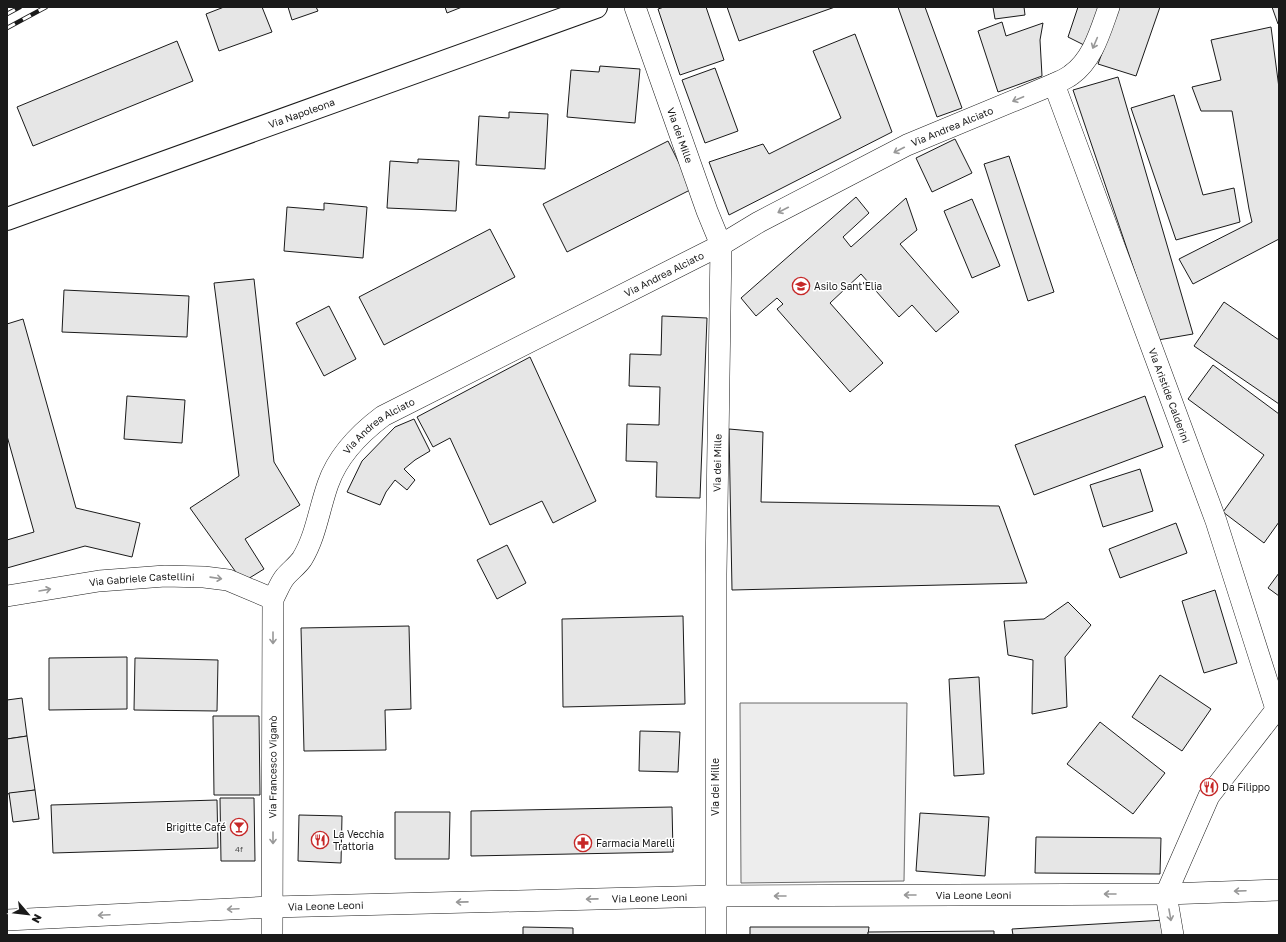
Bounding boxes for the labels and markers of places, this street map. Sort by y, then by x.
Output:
school or university icon: Asilo Sant'Elia [791,276,811,296]
place label: Asilo Sant'Elia [814,280,882,292]
restaurant icon: Da Filippo [1199,777,1219,797]
place label: Da Filippo [1222,781,1270,793]
bar icon: Brigitte Café [229,817,249,837]
place label: Brigitte Café [166,821,226,833]
place label: La Vecchia Trattoria [333,828,384,852]
restaurant icon: La Vecchia Trattoria [310,830,330,850]
pharmacy icon: Farmacia Marelli [573,833,593,853]
place label: Farmacia Marelli [596,837,675,849]

